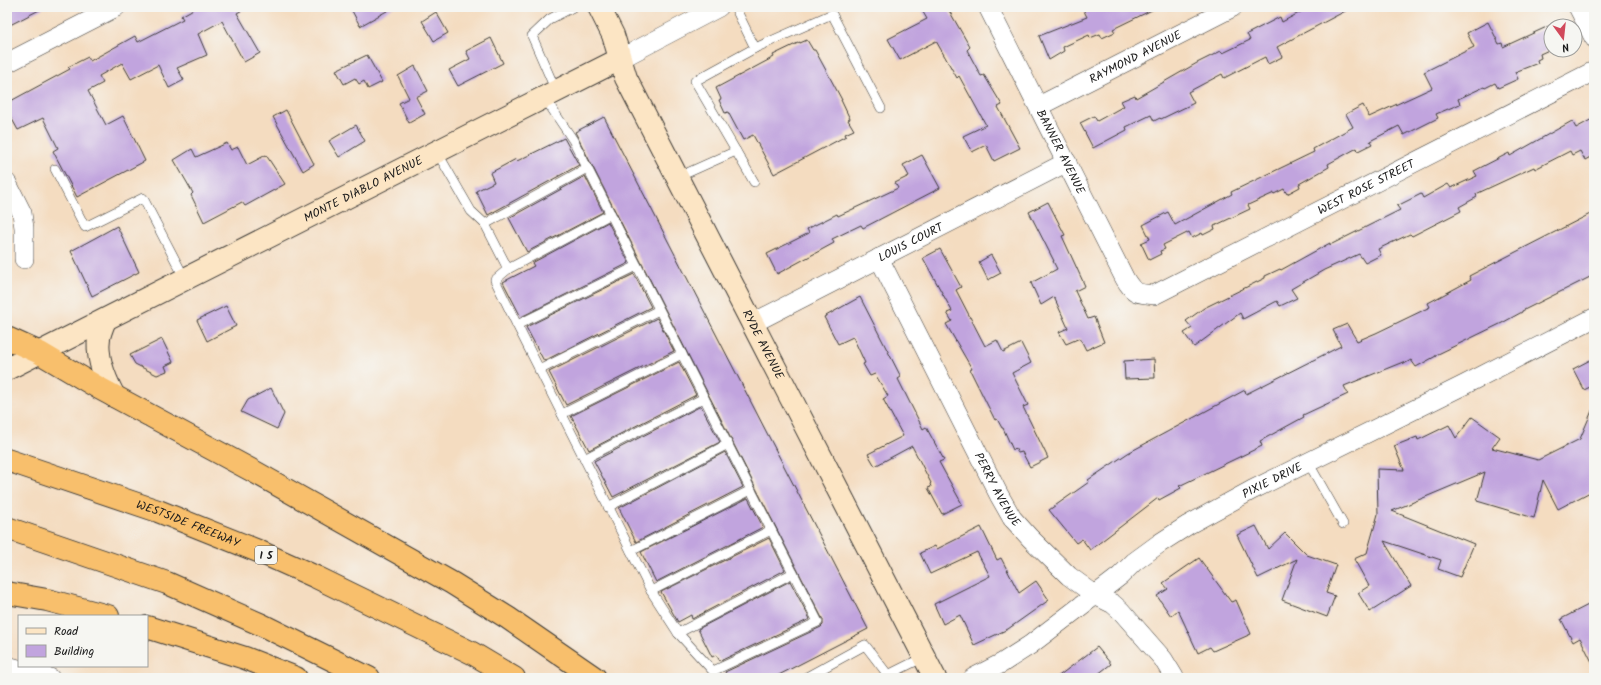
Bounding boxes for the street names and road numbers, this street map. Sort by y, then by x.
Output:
street label: RAYMOND AVENUE [1086,25,1186,89]
street label: BANNER AVENUE [1031,106,1090,199]
street label: MONTE DIABLO AVENUE [300,151,427,228]
street label: WEST ROSE STREET [1314,154,1420,220]
street label: LOUIS COURT [875,217,948,267]
street label: RYDE AVENUE [737,306,789,384]
street label: PERRY AVENUE [969,449,1025,532]
street label: PIXIE DRIVE [1239,457,1307,504]
street label: WESTSIDE FREEWAY [134,495,244,553]
road number: I 5 [255,546,277,564]

